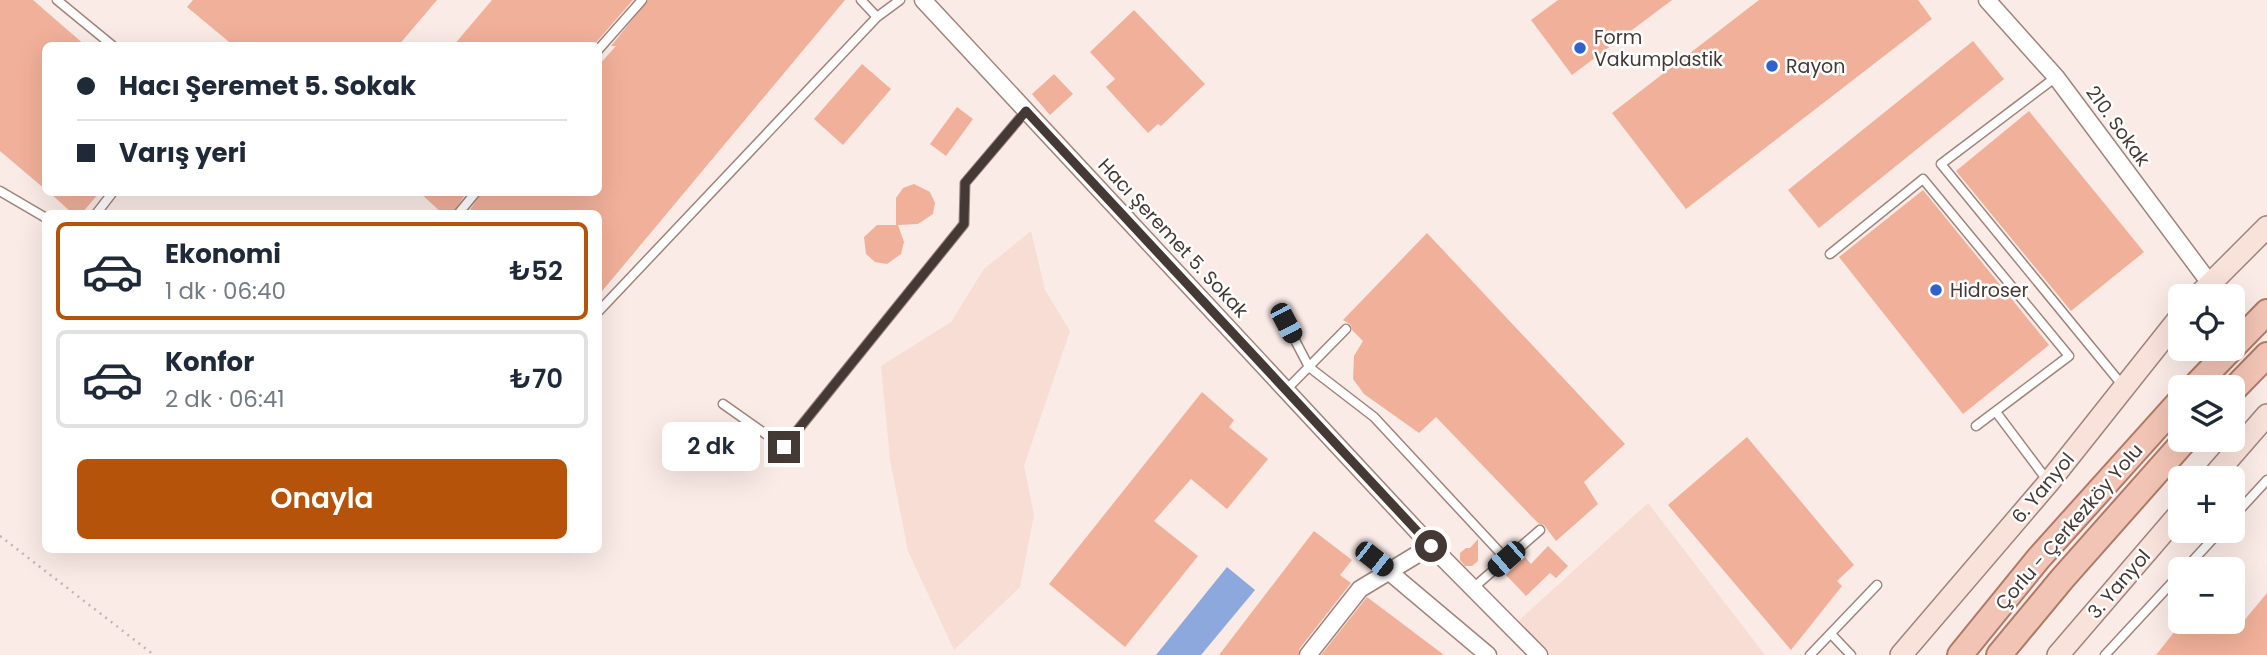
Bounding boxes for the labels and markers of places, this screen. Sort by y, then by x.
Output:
place label: Form Vakumplastik [1594,24,1723,73]
marker: Form Vakumplastik [1572,40,1588,56]
place label: Rayon [1786,53,1845,80]
marker: Rayon [1764,58,1780,74]
place label: Hidroser [1950,277,2029,304]
marker: Hidroser [1928,282,1944,298]

